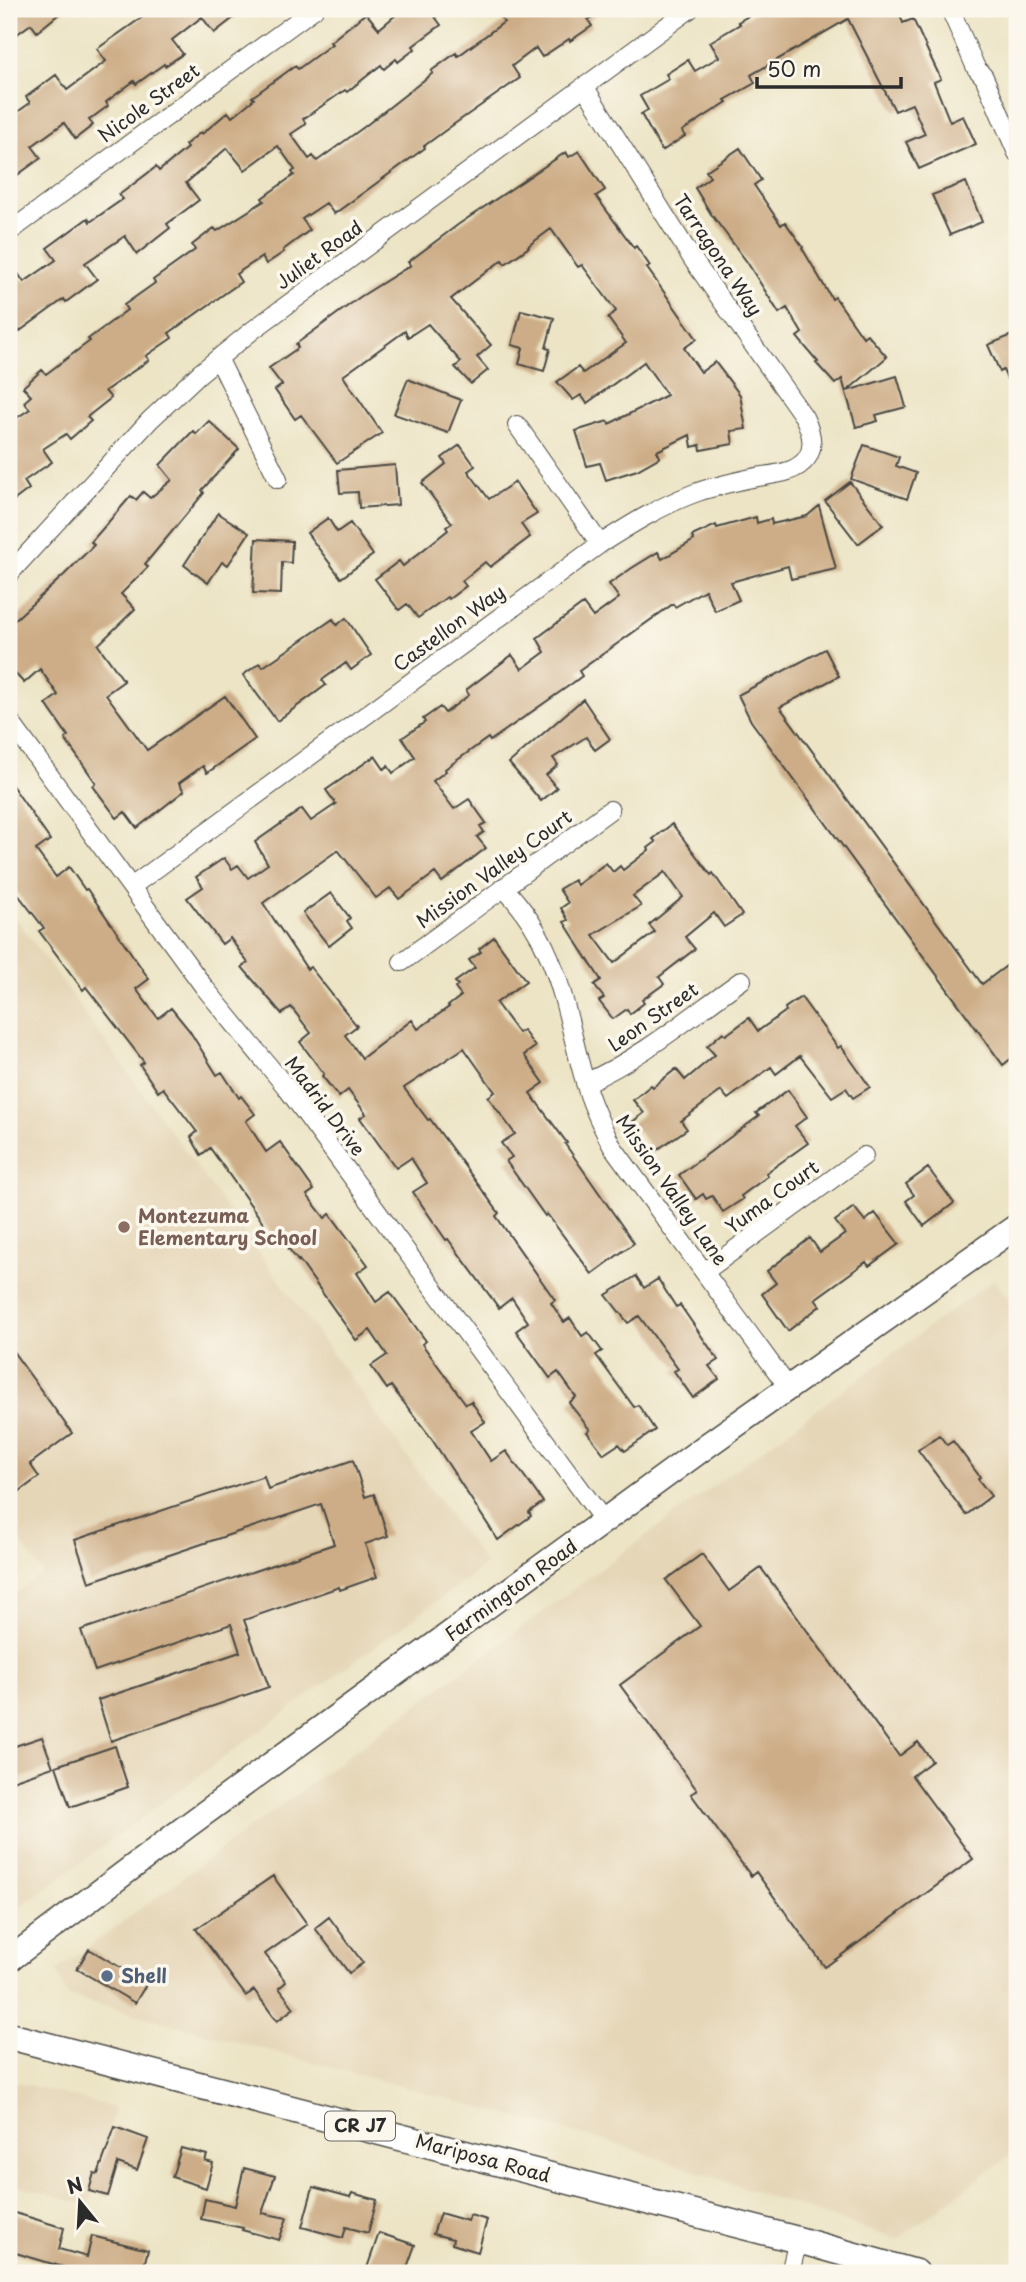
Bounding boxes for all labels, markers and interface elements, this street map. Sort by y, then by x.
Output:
scale bar [757,46,900,90]
text: 50 m [767,52,821,84]
street label: Nicole Street [92,56,205,149]
street label: Tarragona Way [667,188,770,321]
street label: Juliet Road [269,213,368,295]
street label: Castellon Way [387,577,510,677]
street label: Mission Valley Court [410,802,577,934]
street label: Leon Street [602,975,703,1058]
street label: Madrid Drive [279,1050,373,1161]
street label: Mission Valley Lane [610,1108,736,1271]
street label: Yuma Court [719,1153,824,1240]
place label: Montezuma Elementary School [138,1201,317,1251]
marker: Montezuma Elementary School [116,1219,132,1235]
street label: Farmington Road [438,1531,583,1647]
place label: Shell [121,1961,167,1989]
marker: Shell [99,1968,115,1984]
road number: CR J7 [325,2112,395,2140]
street label: Mariposa Road [413,2126,554,2189]
north arrow [46,2166,116,2236]
text: N [63,2169,86,2201]

